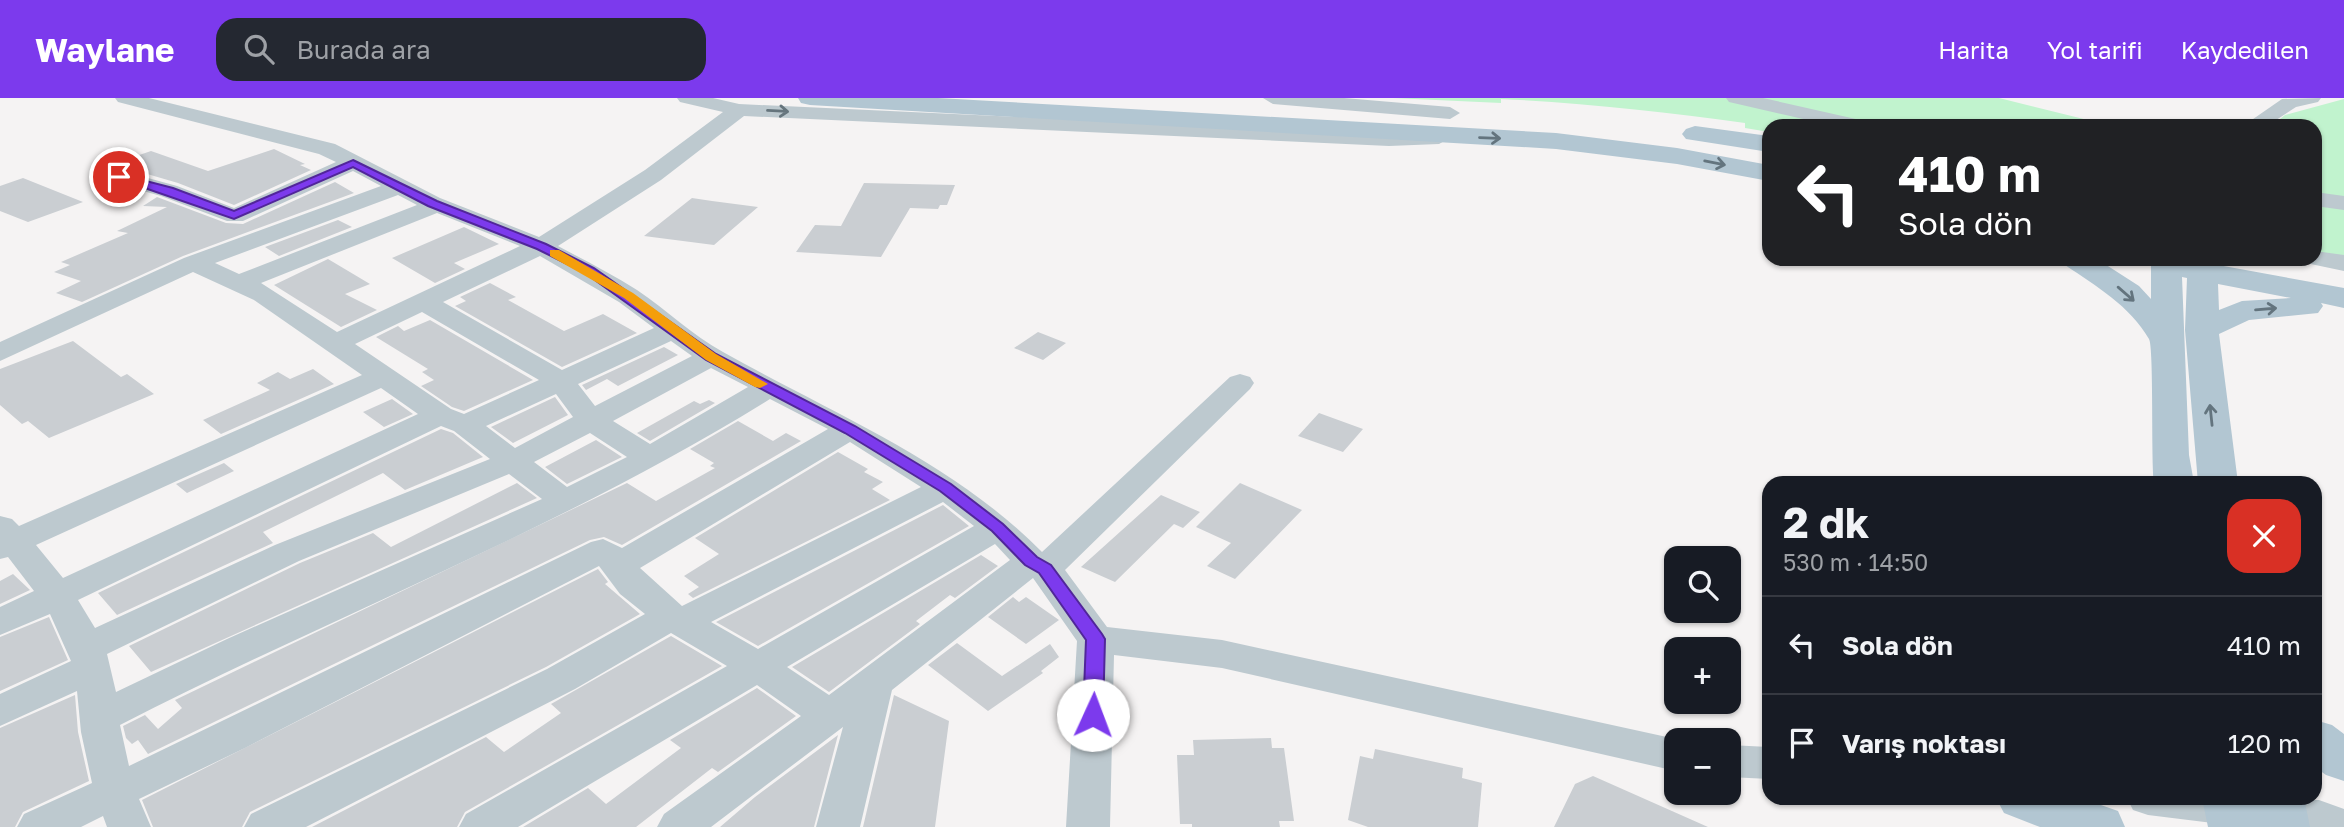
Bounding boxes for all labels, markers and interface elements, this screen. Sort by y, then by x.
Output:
search box [216,18,706,81]
text: Waylane [35,30,174,69]
icon: search [240,30,278,68]
text: Burada ara [296,34,431,65]
text: Harita [1938,35,2009,64]
text: Yol tarifi [2047,35,2143,64]
text: Kaydedilen [2181,35,2309,64]
one-way arrow [766,105,789,118]
one-way arrow [1478,132,1501,145]
text: 410 m [1898,144,2041,203]
pin [89,147,149,207]
icon: left [1783,147,1874,238]
one-way arrow [1703,157,1726,170]
icon: arrive [100,158,138,196]
text: Sola dön [1898,204,2033,242]
one-way arrow [2117,286,2135,302]
one-way arrow [2254,302,2277,315]
one-way arrow [2204,404,2217,427]
text: 2 dk [1783,497,1869,547]
button: close [2227,499,2301,573]
map controls [1664,546,1741,805]
button: search [1664,546,1741,623]
text: 530 m · 14:50 [1783,548,1928,576]
icon: left [1783,626,1821,664]
text: Sola dön [1842,630,1953,661]
text: 410 m [2227,630,2301,661]
button: + [1664,637,1741,714]
position arrow [1056,678,1130,752]
icon: arrive [1783,724,1821,762]
button: − [1664,728,1741,805]
text: Varış noktası [1842,728,2006,759]
text: 120 m [2228,728,2301,759]

